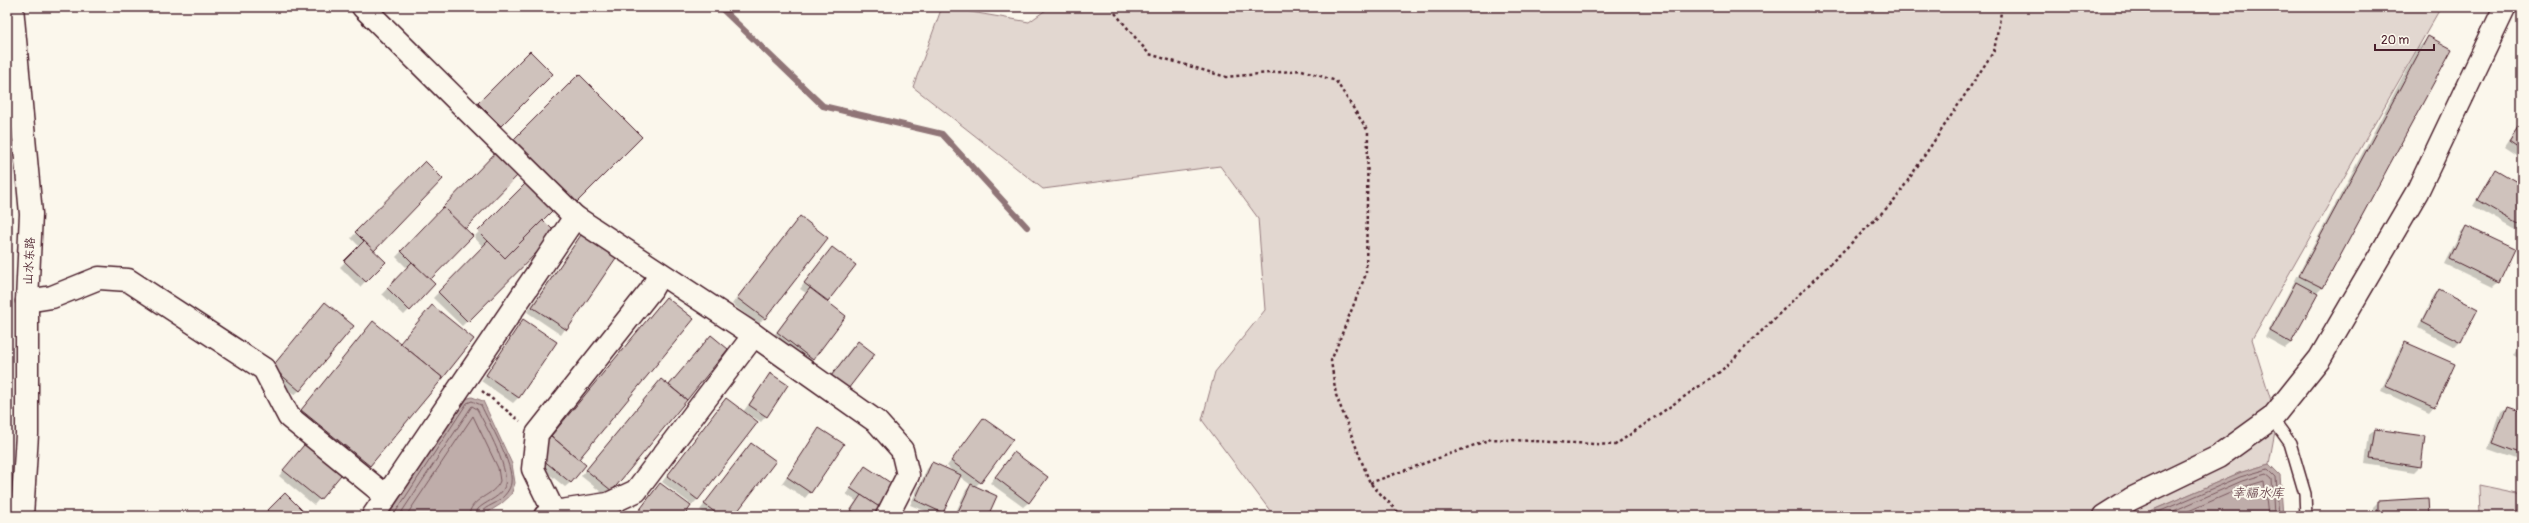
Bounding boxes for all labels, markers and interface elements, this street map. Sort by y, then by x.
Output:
scale bar [2375,26,2434,52]
text: 20 m [2381,33,2410,48]
street label: 山水东路 [21,237,38,285]
water label: 幸福水库 [2232,485,2285,501]

